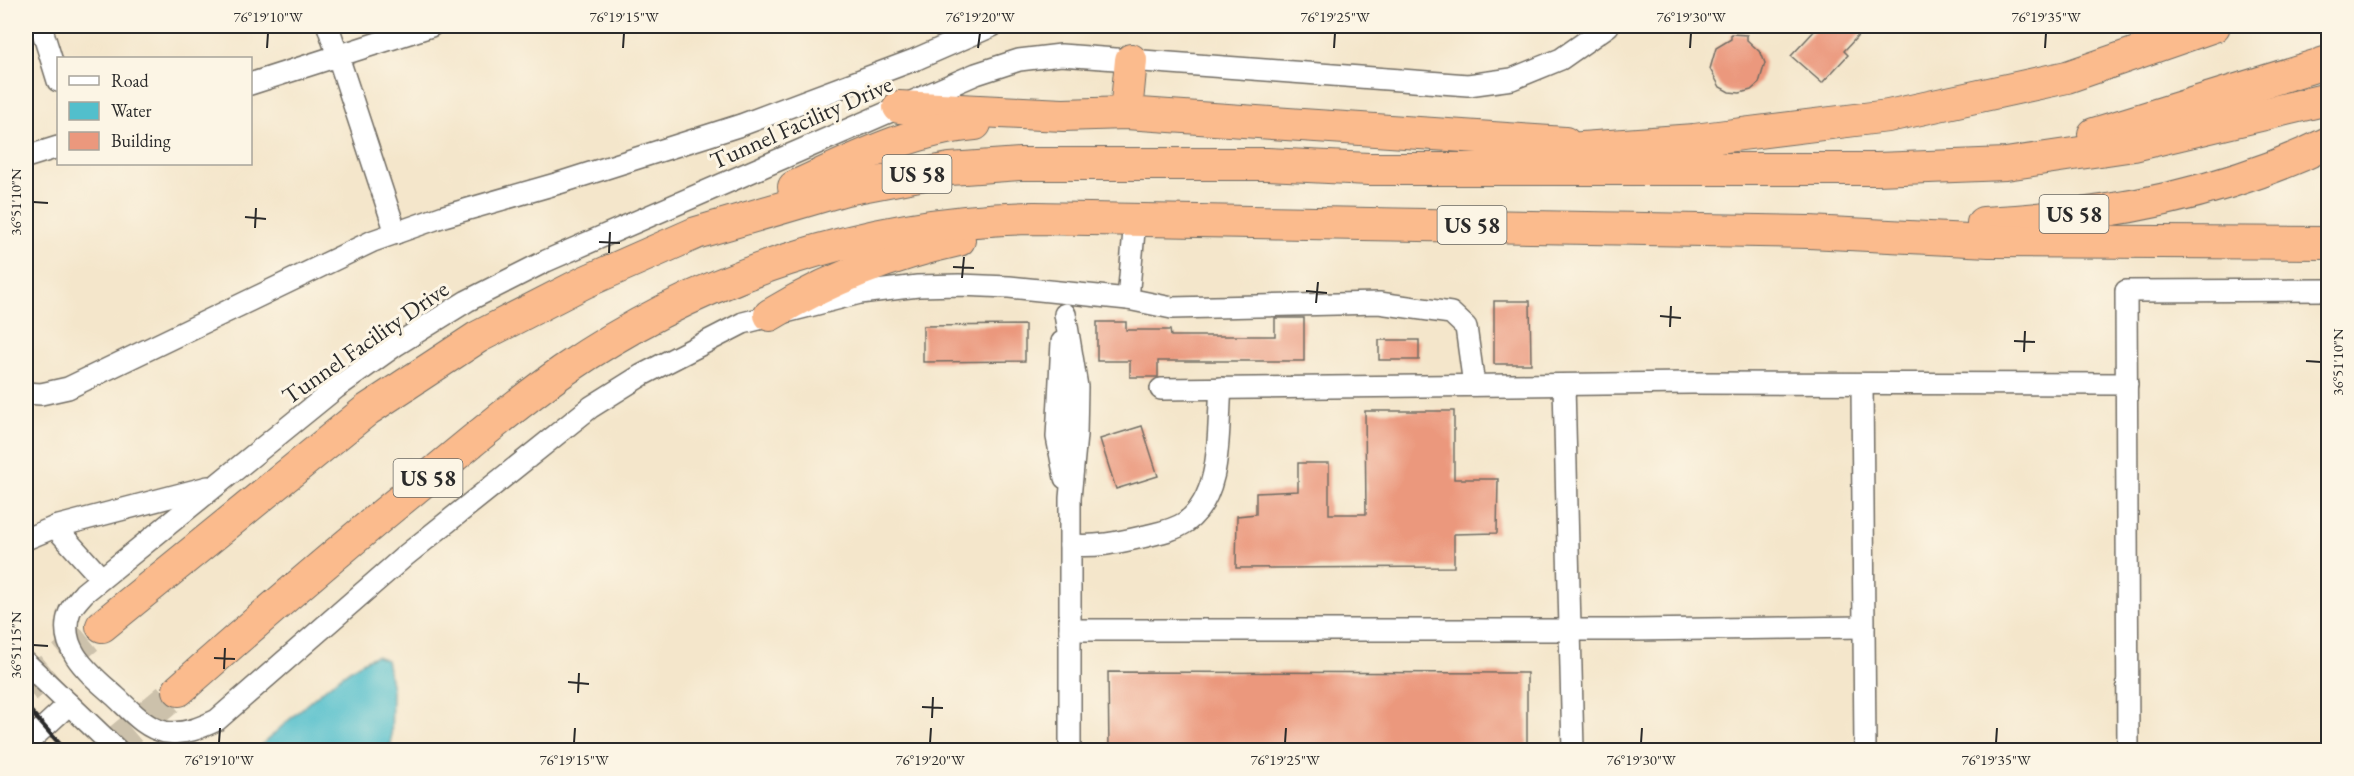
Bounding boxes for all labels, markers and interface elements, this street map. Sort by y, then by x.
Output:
text: 76°19'10"W [233,7,303,26]
text: 76°19'15"W [589,7,659,26]
text: 76°19'20"W [945,7,1015,26]
text: 76°19'25"W [1300,7,1370,26]
text: 76°19'30"W [1656,7,1726,26]
text: 76°19'35"W [2011,7,2081,26]
legend [57,57,252,165]
street label: Tunnel Facility Drive [705,68,897,176]
text: Road [111,69,150,92]
text: Water [111,99,152,122]
text: Building [111,129,171,152]
road number: US 58 [882,155,952,193]
text: 36°51'10"N [6,168,25,236]
road number: US 58 [2040,195,2108,233]
road number: US 58 [1438,206,1506,244]
street label: Tunnel Facility Drive [276,273,454,411]
text: 36°51'10"N [2328,328,2347,396]
road number: US 58 [394,459,462,497]
text: 36°51'15"N [6,611,25,679]
text: 76°19'10"W [184,750,254,769]
text: 76°19'15"W [539,750,609,769]
text: 76°19'20"W [895,750,965,769]
text: 76°19'25"W [1250,750,1320,769]
text: 76°19'30"W [1606,750,1676,769]
text: 76°19'35"W [1961,750,2031,769]

